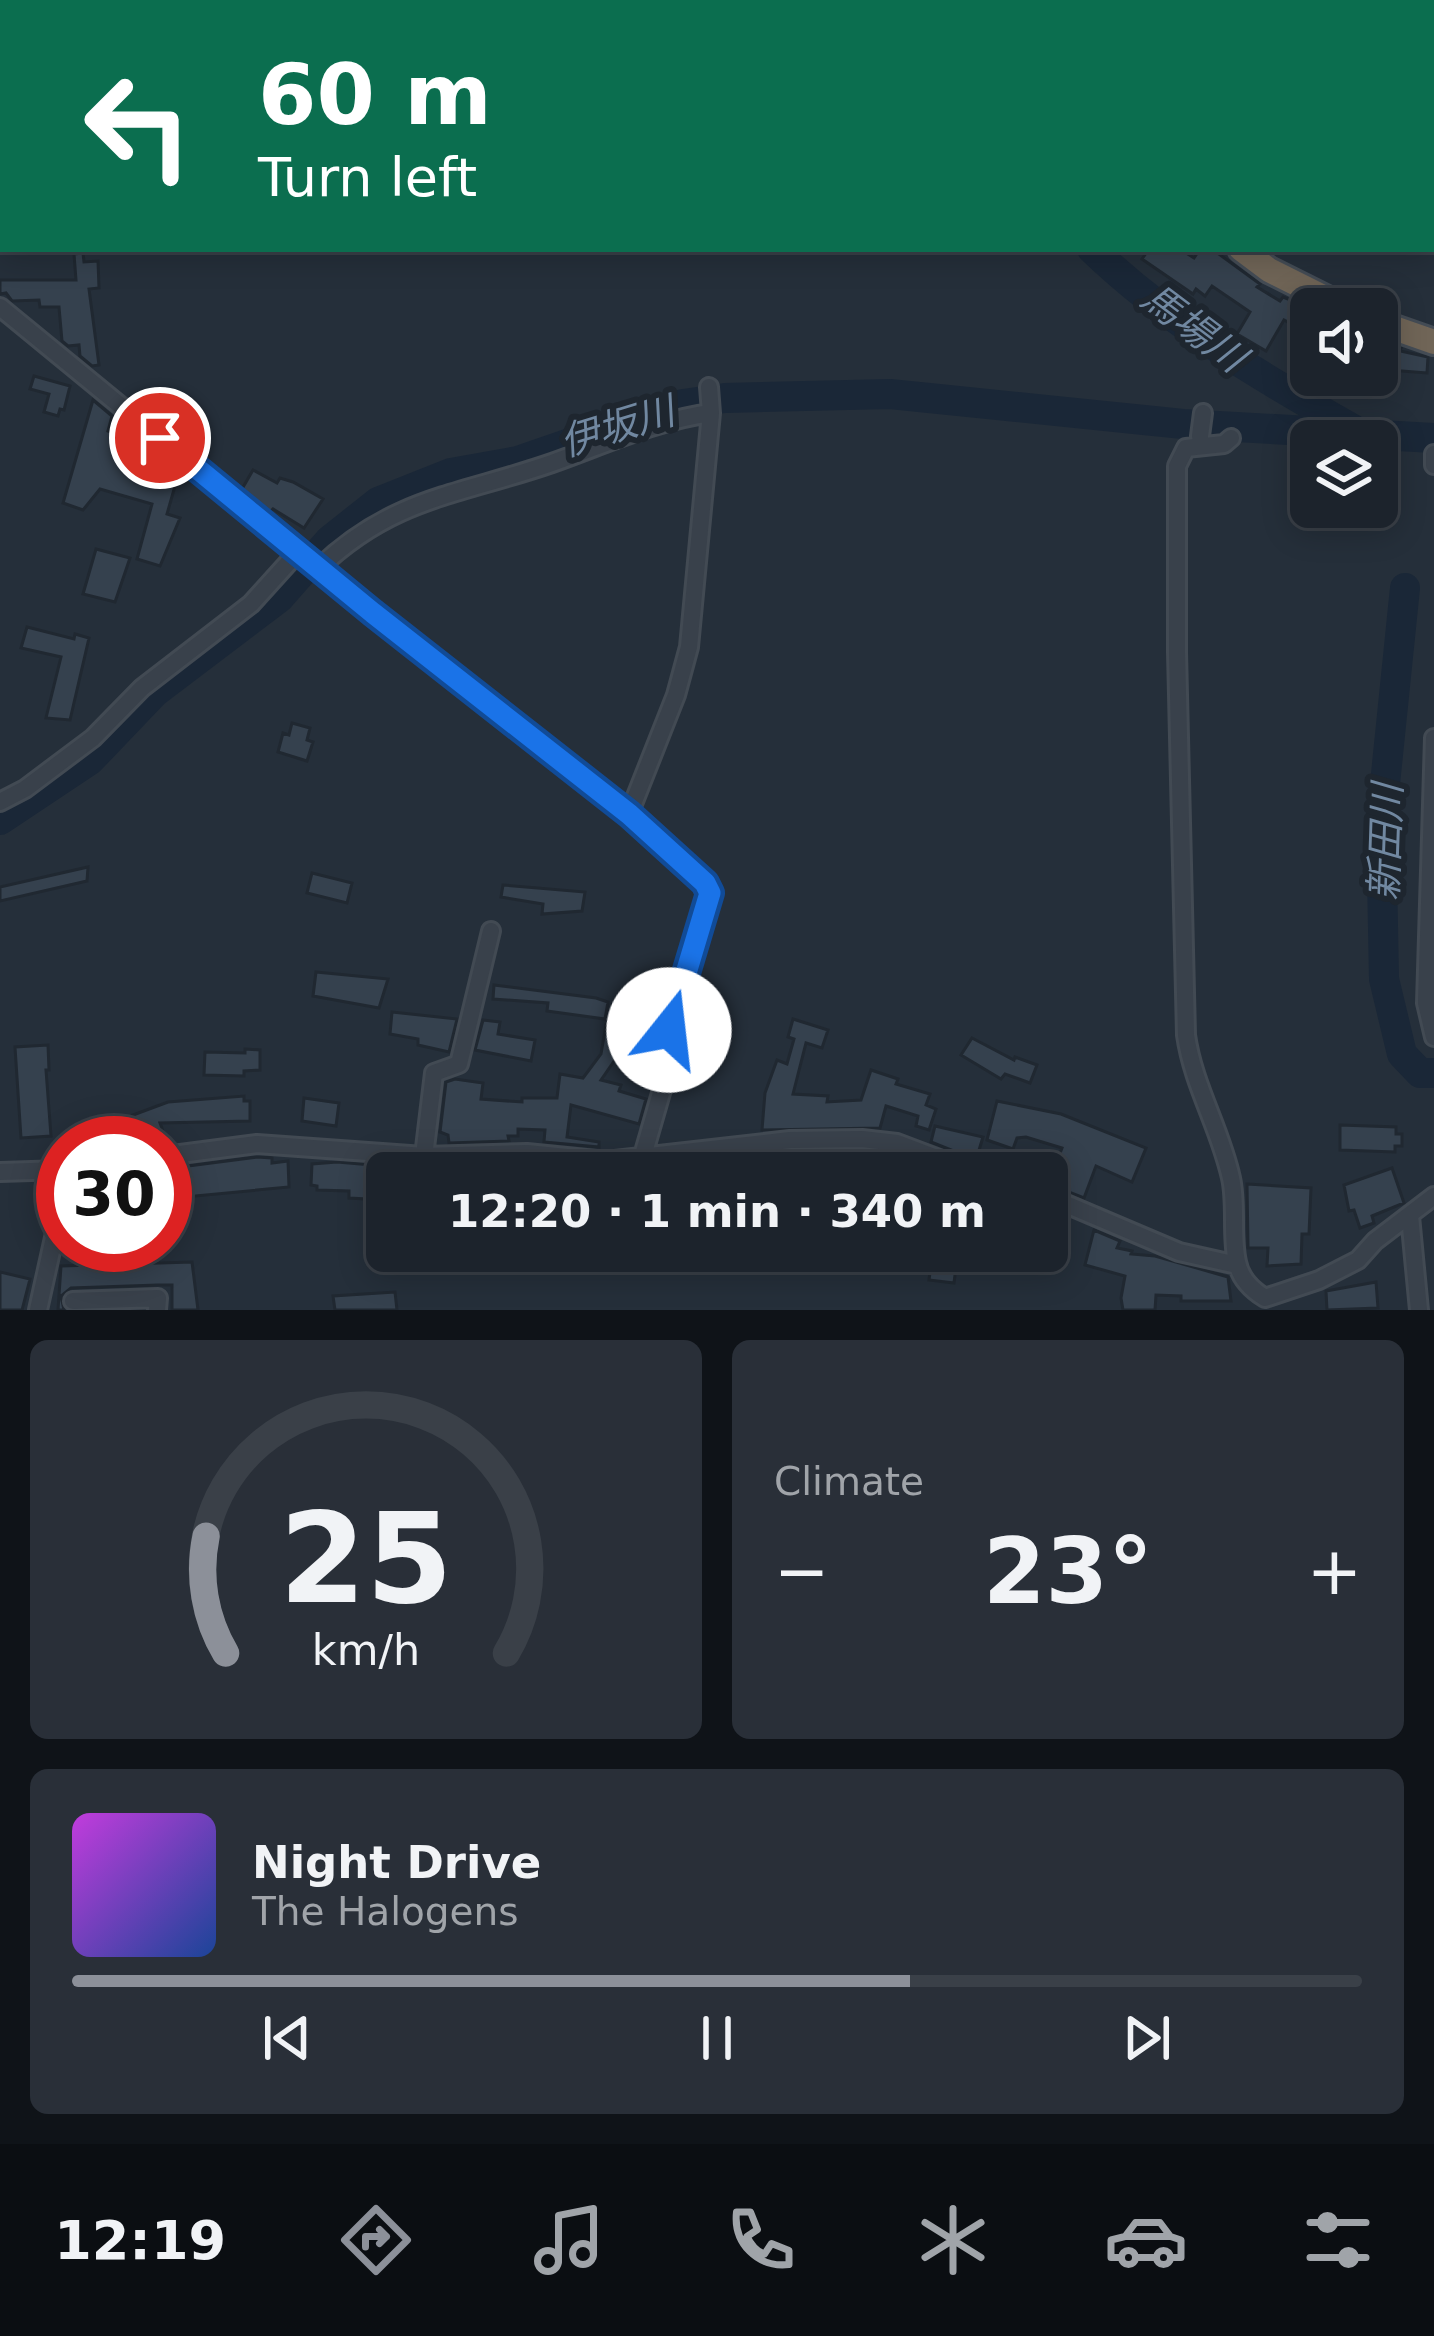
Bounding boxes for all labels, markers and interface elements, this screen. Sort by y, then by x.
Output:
text: 60 m [258,46,492,144]
icon: left [60,48,216,204]
text: Turn left [258,146,477,209]
water label: 馬場川 [1133,274,1257,383]
map controls [1290,288,1398,528]
button: sound [1290,288,1398,396]
pin [109,387,211,489]
water label: 伊坂川 [555,387,683,465]
icon: arrive [127,405,193,471]
button: layers [1290,420,1398,528]
water label: 新田川 [1361,779,1410,901]
position arrow [606,967,732,1093]
speed limit sign: 30 [36,1116,192,1272]
text: 12:20 · 1 min · 340 m [448,1185,986,1238]
text: Climate [774,1459,924,1504]
text: 25 [279,1486,453,1631]
text: 23° [983,1519,1153,1624]
text: − [774,1533,829,1610]
text: + [1307,1533,1362,1610]
text: km/h [312,1624,420,1674]
text: Night Drive [252,1836,541,1889]
text: The Halogens [252,1889,519,1934]
icon: previous [254,2005,320,2071]
icon: pause [684,2005,750,2071]
icon: next [1114,2005,1180,2071]
icon: directions [334,2198,418,2282]
icon: music [527,2198,611,2282]
icon: phone [719,2198,803,2282]
icon: climate [911,2198,995,2282]
icon: car [1104,2198,1188,2282]
icon: filters [1296,2198,1380,2282]
text: 12:19 [54,2209,226,2272]

